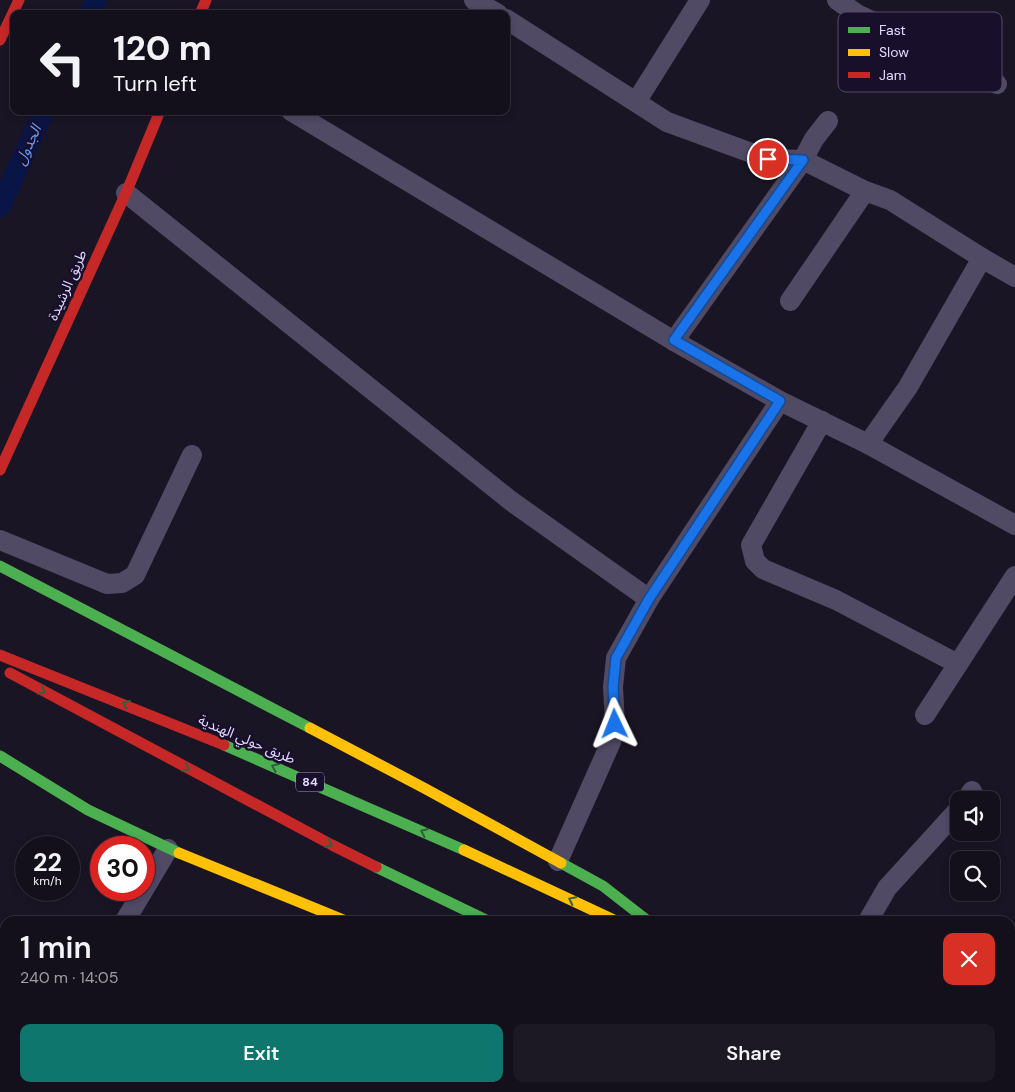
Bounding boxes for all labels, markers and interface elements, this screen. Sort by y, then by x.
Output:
legend [838,12,1002,92]
text: Fast [879,21,906,39]
text: 120 m [113,25,212,71]
icon: left [30,30,95,95]
text: Slow [879,43,909,61]
text: Jam [879,66,906,84]
text: Turn left [113,69,197,98]
water label: الجدول [10,120,47,168]
pin [747,138,789,180]
icon: arrive [754,145,782,173]
street label: طريق الرشيدة [43,247,91,323]
one-way arrow [37,685,46,695]
position arrow [588,697,640,749]
one-way arrow [122,700,130,710]
street label: طريق حولي الهندية [195,710,298,770]
one-way arrow [181,762,190,772]
one-way arrow [272,762,280,772]
road number: 84 [296,772,324,792]
map controls [950,791,1000,901]
button: sound [950,791,1000,841]
one-way arrow [420,828,429,839]
speed limit sign: 30 [90,836,155,901]
one-way arrow [324,838,333,848]
text: 22 [33,846,62,879]
button: search [950,851,1000,901]
text: km/h [33,873,62,889]
one-way arrow [568,896,577,906]
text: 1 min [20,928,92,967]
button: close [943,933,995,985]
text: 240 m · 14:05 [20,967,118,988]
button: Exit [20,1024,503,1082]
button: Share [513,1024,995,1082]

